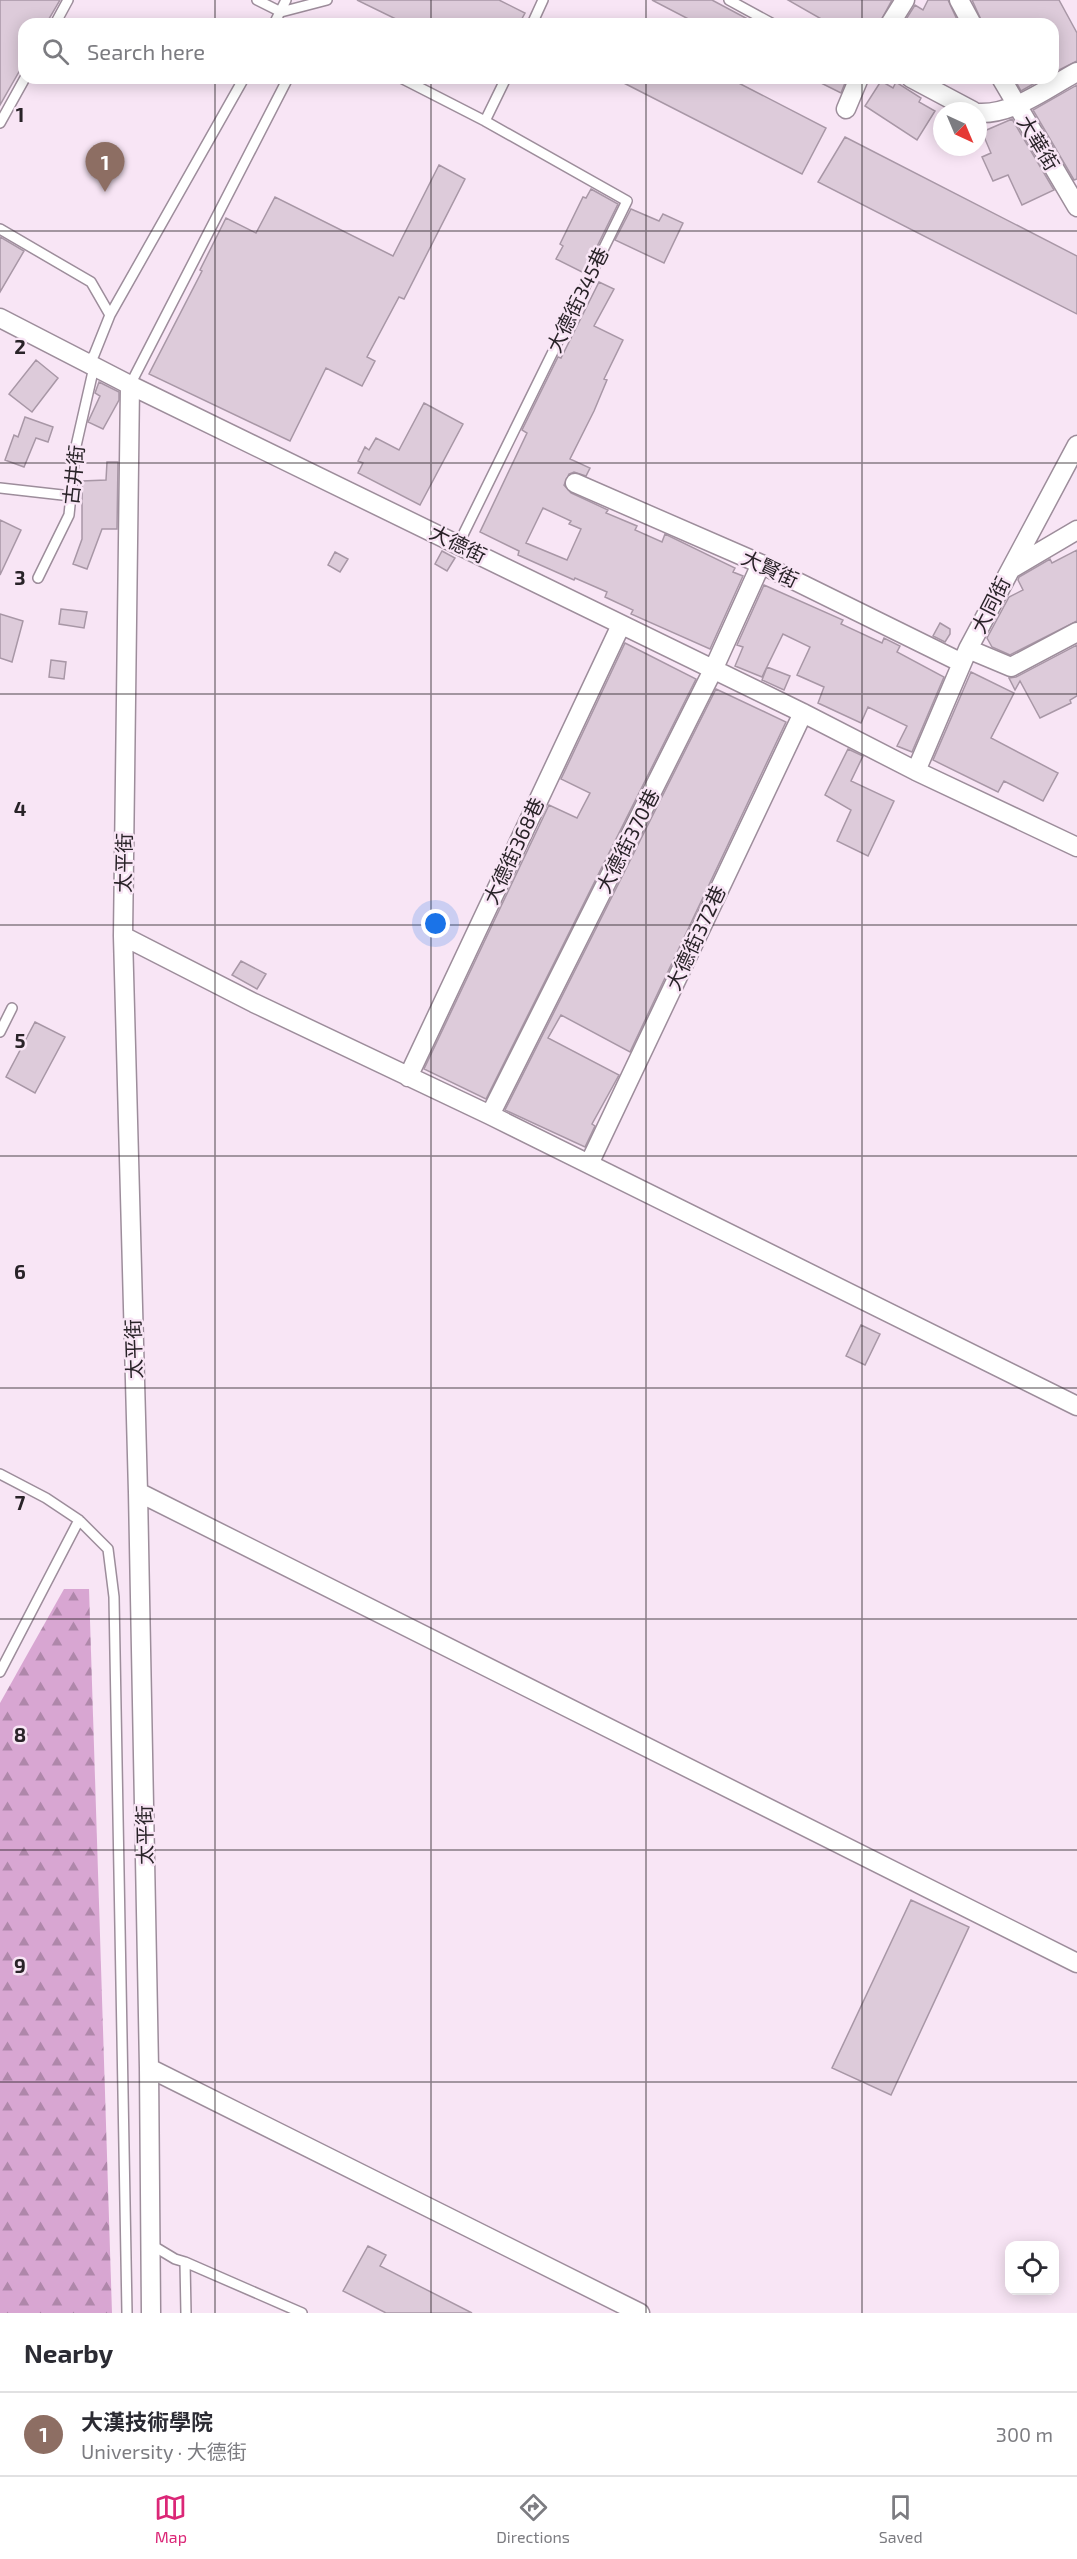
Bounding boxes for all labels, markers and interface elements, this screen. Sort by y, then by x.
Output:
search box [18,18,1059,84]
icon: search [39,35,72,68]
text: Search here [87,38,205,64]
text: 1 [16,102,24,126]
north arrow [933,102,987,156]
street label: 大華街 [1013,111,1065,174]
pin: 1 [86,142,124,192]
street label: 大德街345巷 [541,243,613,356]
text: 2 [14,334,26,358]
street label: 古井街 [58,444,88,506]
street label: 大德街 [426,519,491,567]
street label: 大賢街 [738,545,803,592]
text: 3 [14,565,26,589]
street label: 大同街 [966,572,1014,637]
street label: 大德街370巷 [591,785,664,897]
street label: 大德街368巷 [478,794,548,908]
text: 4 [14,796,27,820]
street label: 太平街 [110,833,136,893]
street label: 大德街372巷 [660,881,730,994]
your location [421,909,450,938]
text: 5 [14,1028,26,1052]
text: 6 [14,1259,26,1283]
street label: 太平街 [120,1319,146,1379]
text: 7 [15,1490,26,1514]
text: 8 [14,1722,26,1746]
street label: 太平街 [131,1805,157,1865]
text: 9 [14,1953,26,1977]
map controls [1005,2241,1059,2295]
button: locate [1005,2241,1059,2295]
text: Nearby [24,2337,113,2368]
text: 大漢技術學院 [81,2408,213,2434]
text: 1 [39,2422,48,2446]
text: 300 m [996,2422,1053,2446]
text: University · 大德街 [81,2439,247,2463]
tab: Map [154,2491,187,2546]
tab: Directions [496,2491,570,2546]
tab: Saved [879,2491,923,2546]

